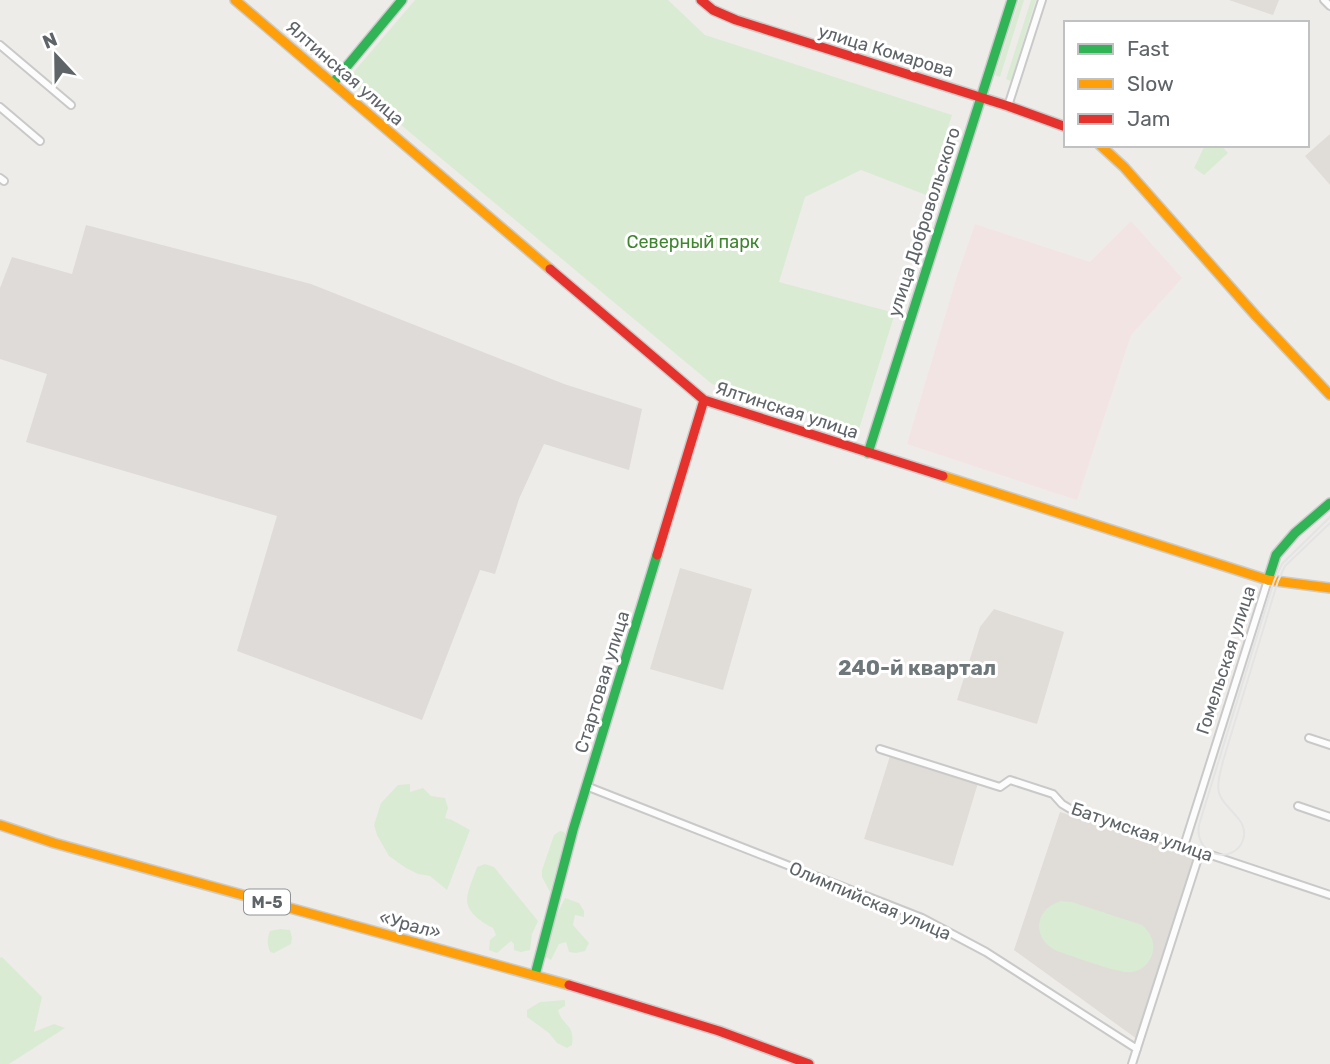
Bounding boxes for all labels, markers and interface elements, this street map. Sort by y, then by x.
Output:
street label: Ялтинская улица [282,16,408,130]
street label: улица Комарова [815,20,957,82]
north arrow [21,21,91,91]
legend [1064,21,1309,147]
text: N [39,27,60,54]
text: Fast [1127,36,1169,61]
text: Slow [1127,71,1174,96]
text: Jam [1127,106,1171,131]
street label: улица Добровольского [883,125,965,319]
park label: Северный парк [626,231,760,253]
street label: Ялтинская улица [713,377,861,443]
street label: Гомельская улица [1192,583,1260,737]
street label: Стартовая улица [570,608,634,756]
district label: 240-й квартал [838,655,996,680]
street label: Батумская улица [1068,797,1216,867]
street label: Олимпийская улица [786,857,954,945]
road number: М-5 [244,890,290,914]
street label: «Урал» [377,906,443,944]

